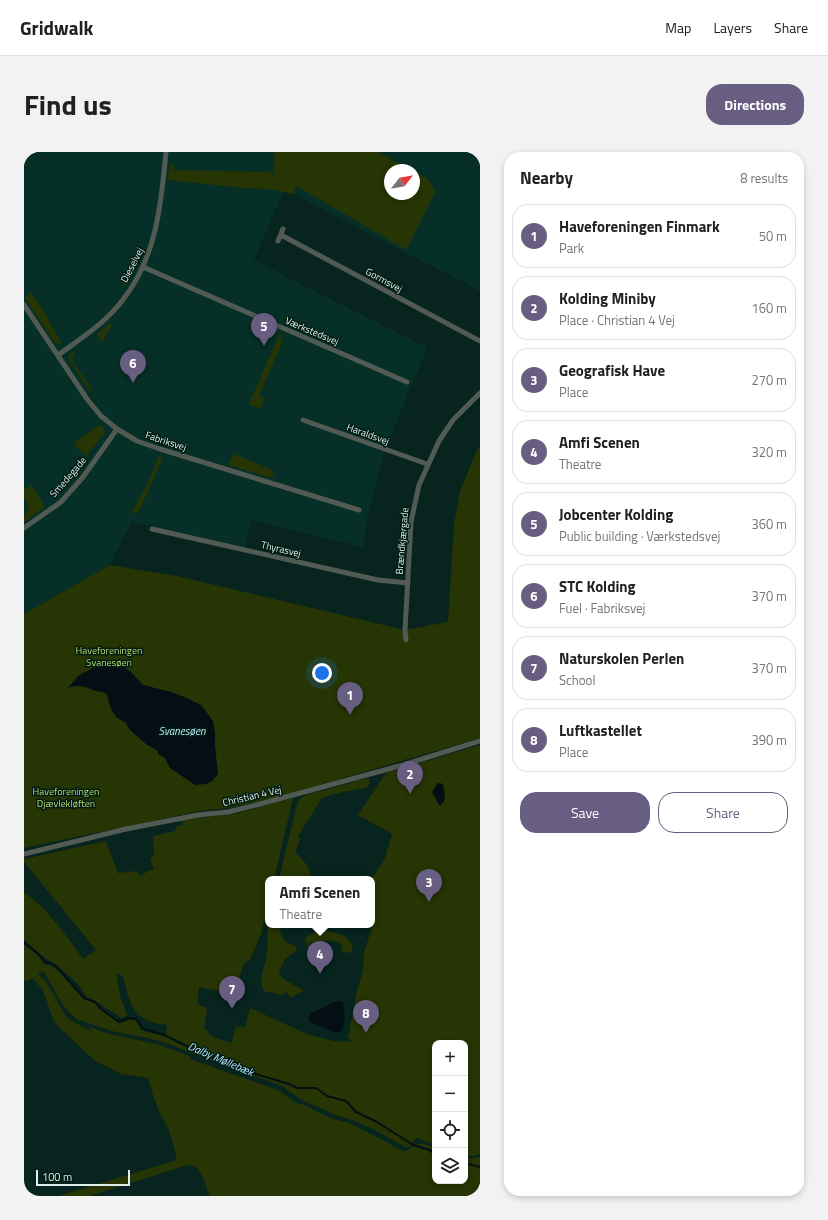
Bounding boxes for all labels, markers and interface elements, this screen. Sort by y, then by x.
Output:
text: Gridwalk [20,13,93,42]
text: Map [665,17,691,38]
text: Layers [713,17,752,38]
text: Share [774,17,808,38]
text: Find us [24,83,112,126]
button: Directions [706,84,804,125]
north arrow [384,164,420,200]
text: Nearby [520,165,573,191]
text: 8 results [740,168,788,188]
text: Haveforeningen Finmark [559,215,720,238]
text: 1 [530,226,538,246]
text: 50 m [759,226,787,246]
text: Park [559,238,584,258]
street label: Dieselvej [117,245,147,285]
street label: Gormsvej [363,264,405,296]
text: Kolding Miniby [559,287,656,310]
text: 2 [530,298,538,318]
text: 160 m [751,298,787,318]
text: Place · Christian 4 Vej [559,310,675,330]
pin: 5 [251,313,277,346]
street label: Værkstedsvej [283,313,341,349]
pin: 6 [120,350,146,383]
text: Geografisk Have [559,359,665,382]
text: 3 [530,370,538,390]
text: 270 m [751,370,787,390]
text: Place [559,382,588,402]
street label: Haraldsvej [345,419,391,449]
street label: Fabriksvej [144,427,188,455]
text: Amfi Scenen [559,431,640,454]
text: 4 [530,442,538,462]
text: 320 m [751,442,787,462]
street label: Smedegade [46,453,90,501]
text: Theatre [559,454,601,474]
text: Jobcenter Kolding [559,503,673,526]
street label: Brændkjærgade [392,507,412,575]
text: 5 [530,514,538,534]
text: 360 m [751,514,787,534]
text: Public building · Værkstedsvej [559,526,720,546]
street label: Thyrasvej [260,537,302,561]
text: STC Kolding [559,575,636,598]
text: 6 [530,586,538,606]
text: 370 m [751,586,787,606]
text: Fuel · Fabriksvej [559,598,645,618]
park label: Haveforeningen Svanesøen [76,643,142,670]
text: Naturskolen Perlen [559,647,684,670]
text: 7 [530,658,538,678]
text: 370 m [751,658,787,678]
your location [312,663,332,683]
text: School [559,670,595,690]
pin: 1 [337,682,363,715]
text: Luftkastellet [559,719,642,742]
water label: Svanesøen [158,723,206,739]
text: 8 [530,730,538,750]
text: 390 m [751,730,787,750]
text: Place [559,742,588,762]
pin: 2 [397,761,423,794]
street label: Christian 4 Vej [221,782,283,810]
park label: Haveforeningen Djævlekløften [33,784,99,811]
button: Save [520,792,650,833]
button: Share [658,792,788,833]
pin: 3 [416,869,442,902]
popup [265,876,375,928]
text: Amfi Scenen [280,881,360,904]
text: Theatre [280,904,322,924]
pin: 4 [307,941,333,974]
pin: 7 [219,976,245,1009]
pin: 8 [353,1000,379,1033]
water label: Dalby Møllebæk [186,1038,257,1080]
map controls [432,1040,468,1184]
button: + [432,1040,468,1076]
button: − [432,1076,468,1112]
button: locate [432,1112,468,1148]
button: layers [432,1148,468,1184]
scale bar [36,1168,130,1187]
text: 100 m [42,1169,72,1185]

